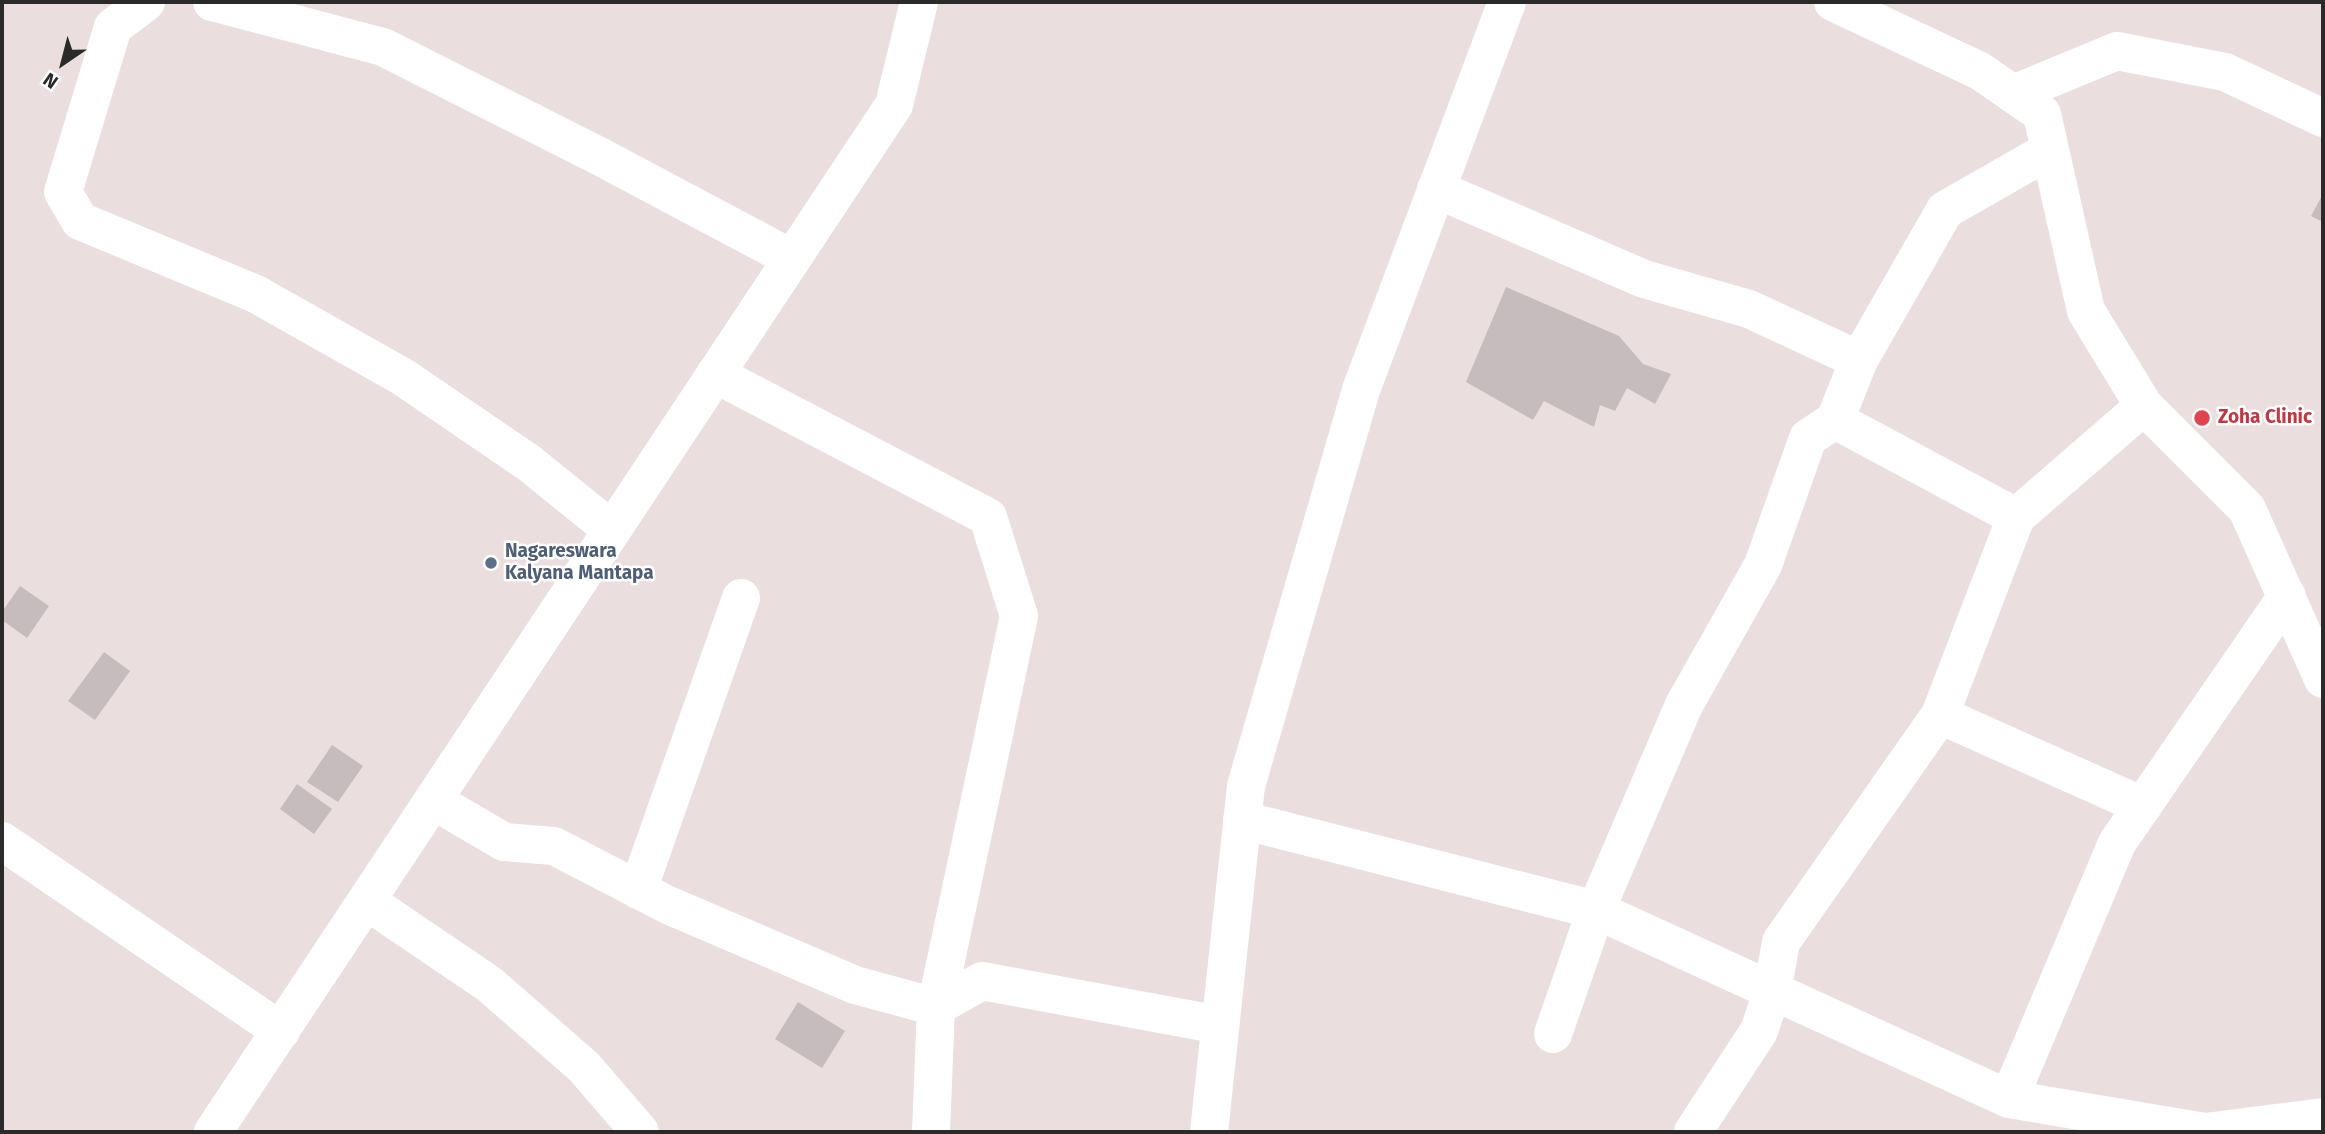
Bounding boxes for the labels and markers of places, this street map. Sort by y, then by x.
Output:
place label: Zoha Clinic [2218,407,2312,429]
marker: Zoha Clinic [2192,408,2212,428]
place label: Nagareswara Kalyana Mantapa [505,541,654,585]
marker: Nagareswara Kalyana Mantapa [483,555,499,571]

